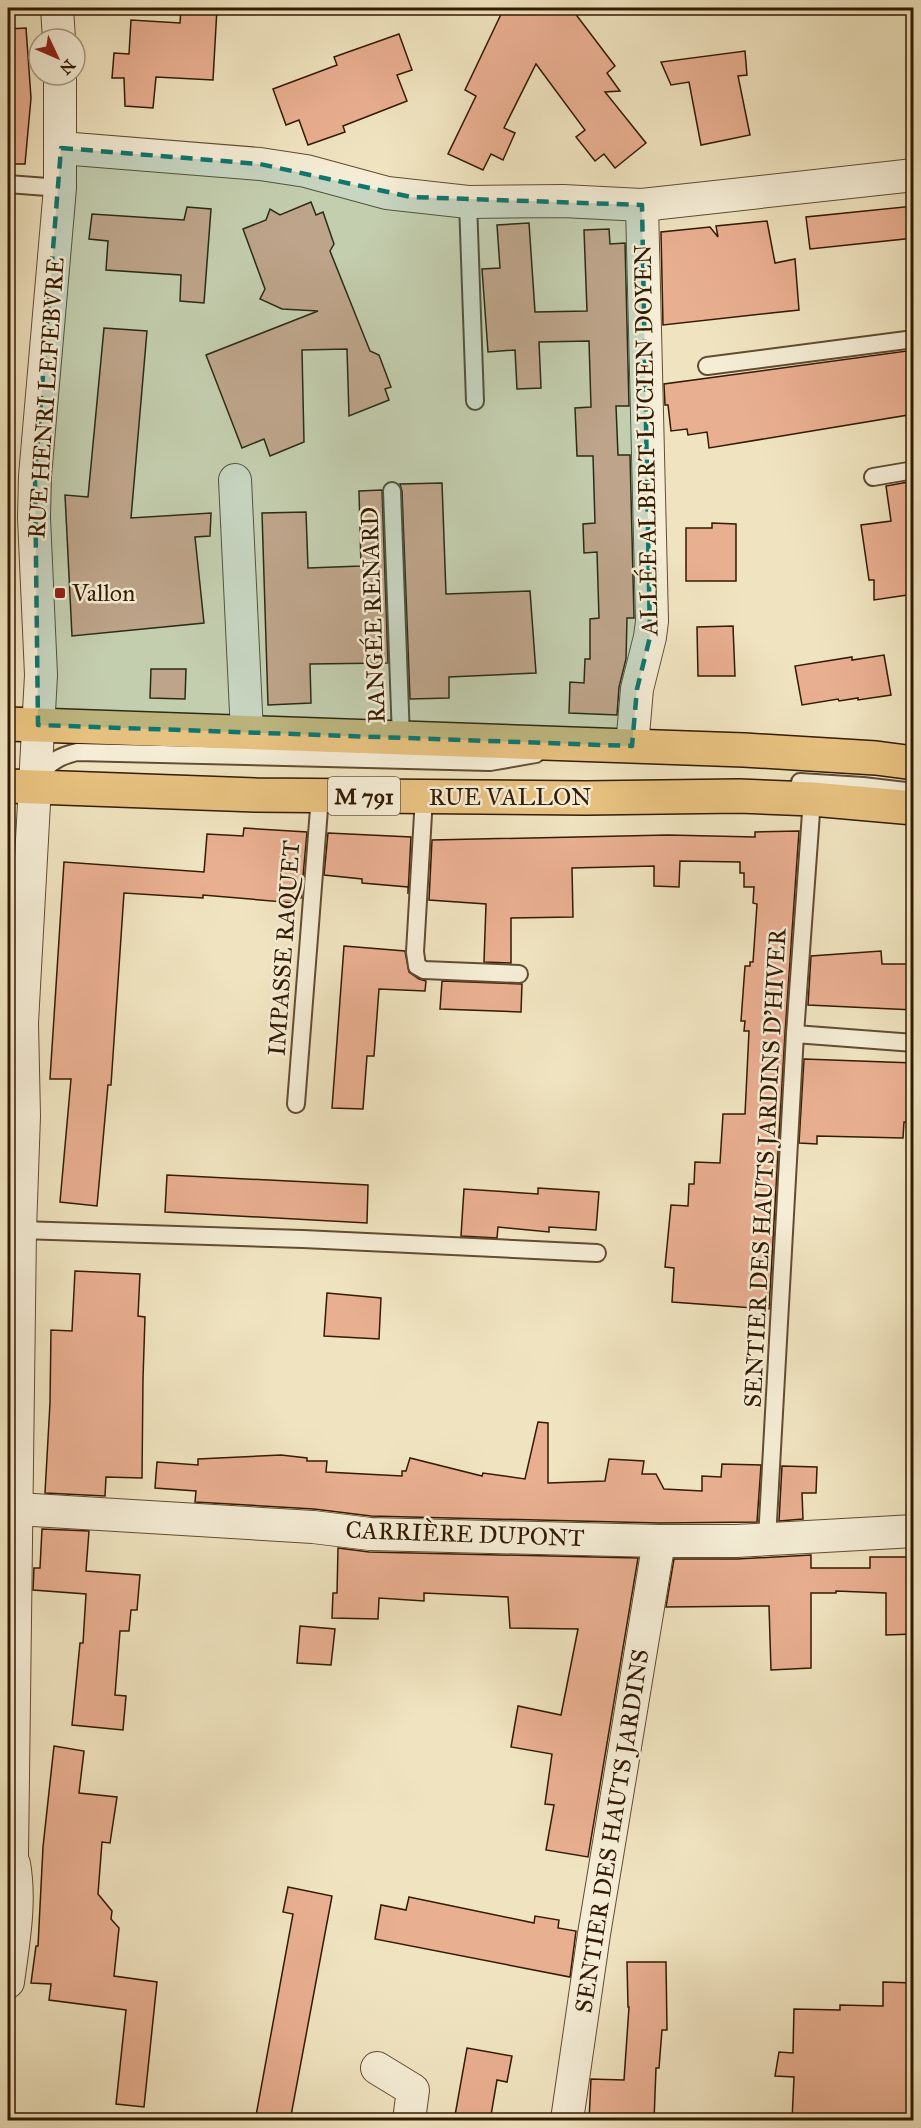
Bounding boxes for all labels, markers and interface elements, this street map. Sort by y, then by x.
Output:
north arrow [27,27,87,87]
text: N [56,56,79,79]
street label: ALLÉE ALBERT LUCIEN DOYEN [628,244,664,637]
street label: RUE HENRI LEFEBVRE [21,256,71,540]
street label: RANGÉE RENARD [354,506,392,724]
place label: Vallon [71,578,135,608]
marker: Vallon [53,586,67,600]
road number: M 791 [328,777,400,815]
street label: RUE VALLON [429,782,591,812]
street label: IMPASSE RAQUET [262,839,306,1057]
street label: SENTIER DES HAUTS JARDINS D'HIVER [737,927,793,1408]
street label: CARRIÈRE DUPONT [345,1515,585,1553]
street label: SENTIER DES HAUTS JARDINS [568,1647,656,2015]

